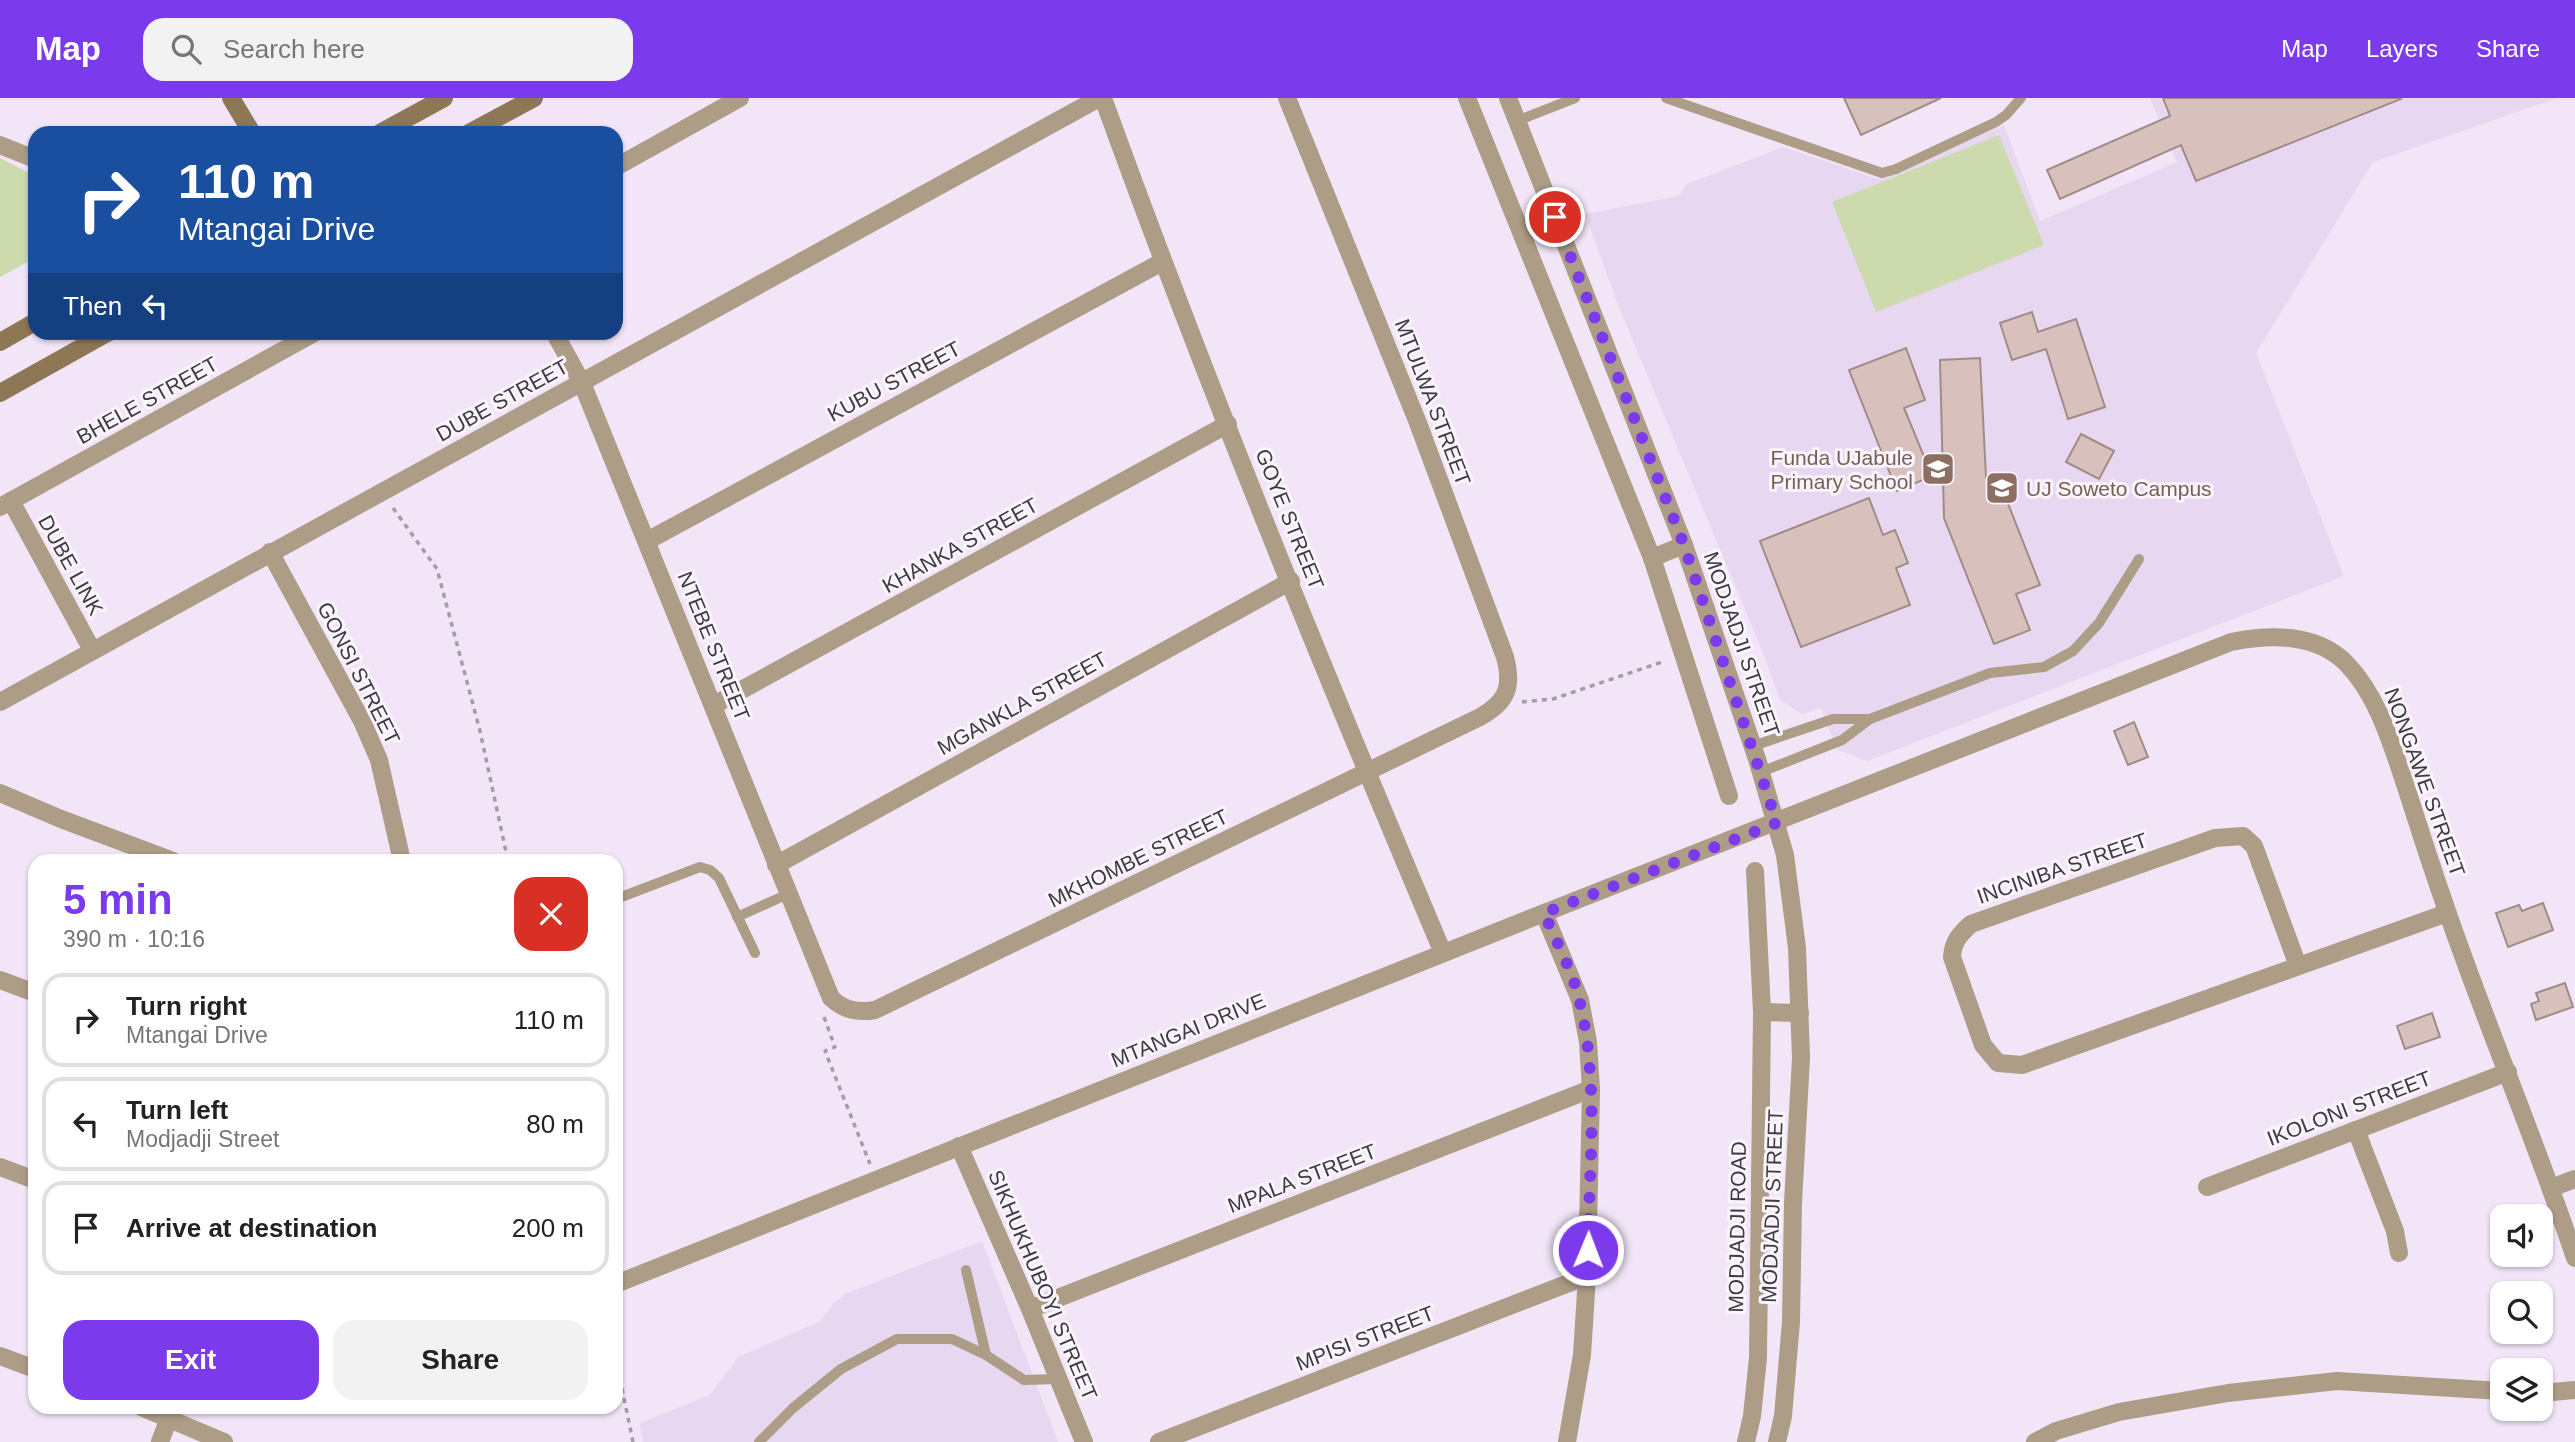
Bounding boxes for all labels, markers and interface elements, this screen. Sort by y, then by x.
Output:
search box [143,18,633,81]
text: Map [35,30,101,67]
icon: search [167,30,205,68]
text: Search here [223,34,365,64]
text: Map [2281,35,2328,62]
text: Layers [2366,35,2438,62]
text: Share [2476,35,2540,62]
icon: right [63,154,154,245]
text: 110 m [178,154,314,208]
pin [1525,187,1585,247]
icon: arrive [1536,198,1574,236]
text: Mtangai Drive [178,211,375,247]
icon: left [136,287,174,325]
text: Then [63,291,122,321]
street label: MTULWA STREET [1391,316,1475,489]
street label: KUBU STREET [824,336,964,426]
street label: BHELE STREET [73,352,222,448]
street label: DUBE STREET [432,354,572,446]
street label: GOYE STREET [1251,445,1329,593]
place label: Funda UJabule Primary School [1771,446,1913,493]
school or university icon: Funda UJabule Primary School [1919,450,1957,488]
school or university icon: UJ Soweto Campus [1983,469,2021,507]
place label: UJ Soweto Campus [2026,477,2212,500]
street label: KHANKA STREET [878,493,1042,597]
street label: DUBE LINK [34,511,108,619]
street label: MODJADJI STREET [1700,549,1784,739]
street label: NTEBE STREET [674,568,754,724]
street label: GONSI STREET [313,598,405,748]
street label: MGANKLA STREET [933,647,1111,759]
street label: NONGAWE STREET [2380,685,2470,879]
street label: MKHOMBE STREET [1044,804,1232,912]
street label: INCINIBA STREET [1974,828,2150,908]
text: 5 min [63,876,173,923]
button: close [514,877,588,951]
text: 390 m · 10:16 [63,926,205,952]
street label: MTANGAI DRIVE [1108,989,1268,1071]
text: Turn right [126,991,247,1021]
icon: right [67,1001,105,1039]
text: 110 m [514,1005,584,1035]
text: Mtangai Drive [126,1022,268,1048]
street label: IKOLONI STREET [2264,1066,2434,1150]
text: Turn left [126,1095,228,1125]
icon: left [67,1105,105,1143]
text: 80 m [526,1109,584,1139]
street label: MODJADJI STREET [1757,1109,1787,1303]
text: Modjadji Street [126,1126,279,1152]
street label: MPALA STREET [1225,1139,1380,1217]
street label: MODJADJI ROAD [1724,1141,1750,1313]
street label: SIKHUKHUBOYI STREET [984,1167,1102,1404]
map controls [2490,1204,2553,1421]
button: sound [2490,1204,2553,1267]
icon: arrive [67,1209,105,1247]
text: Arrive at destination [126,1213,377,1243]
text: 200 m [512,1213,584,1243]
position arrow [1551,1213,1625,1287]
button: search [2490,1281,2553,1344]
street label: MPISI STREET [1293,1301,1437,1375]
button: Exit [63,1320,319,1400]
button: Share [333,1320,588,1400]
button: layers [2490,1358,2553,1421]

